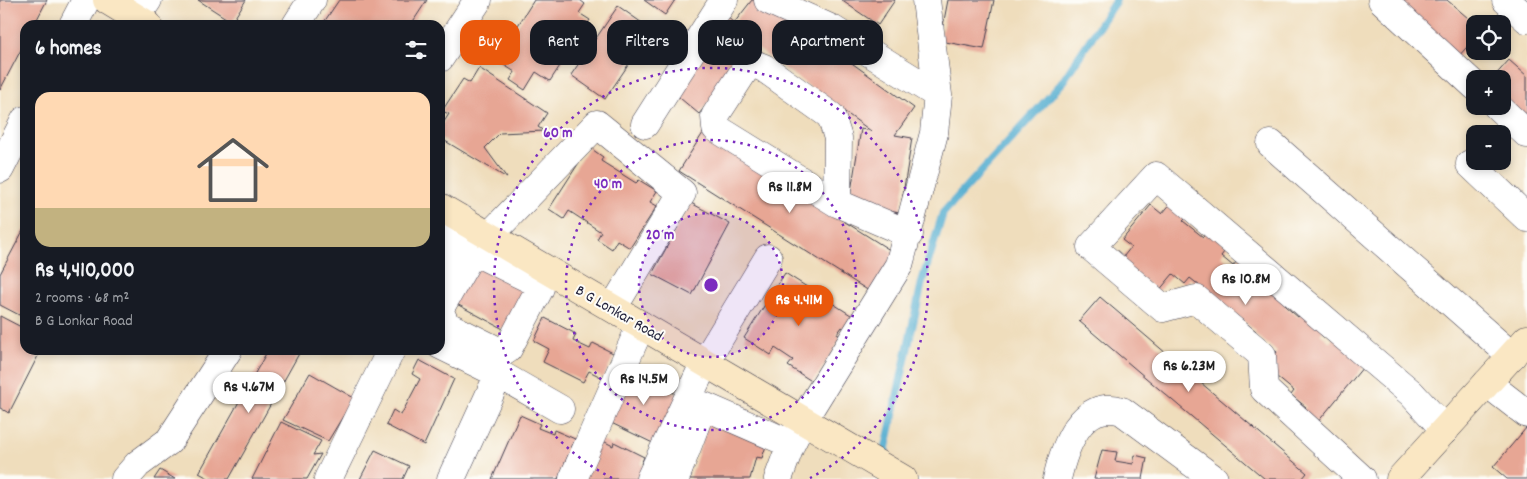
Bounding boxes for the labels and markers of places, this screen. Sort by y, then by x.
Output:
pin: Rs 11.8M [738,172,842,214]
pin: Rs 10.8M [1194,264,1298,306]
centre of rings [702,276,720,294]
pin: Rs 4.41M [747,284,851,327]
pin: Rs 6.23M [1137,350,1241,393]
pin: Rs 14.5M [592,364,696,406]
pin: Rs 4.67M [197,372,301,414]

